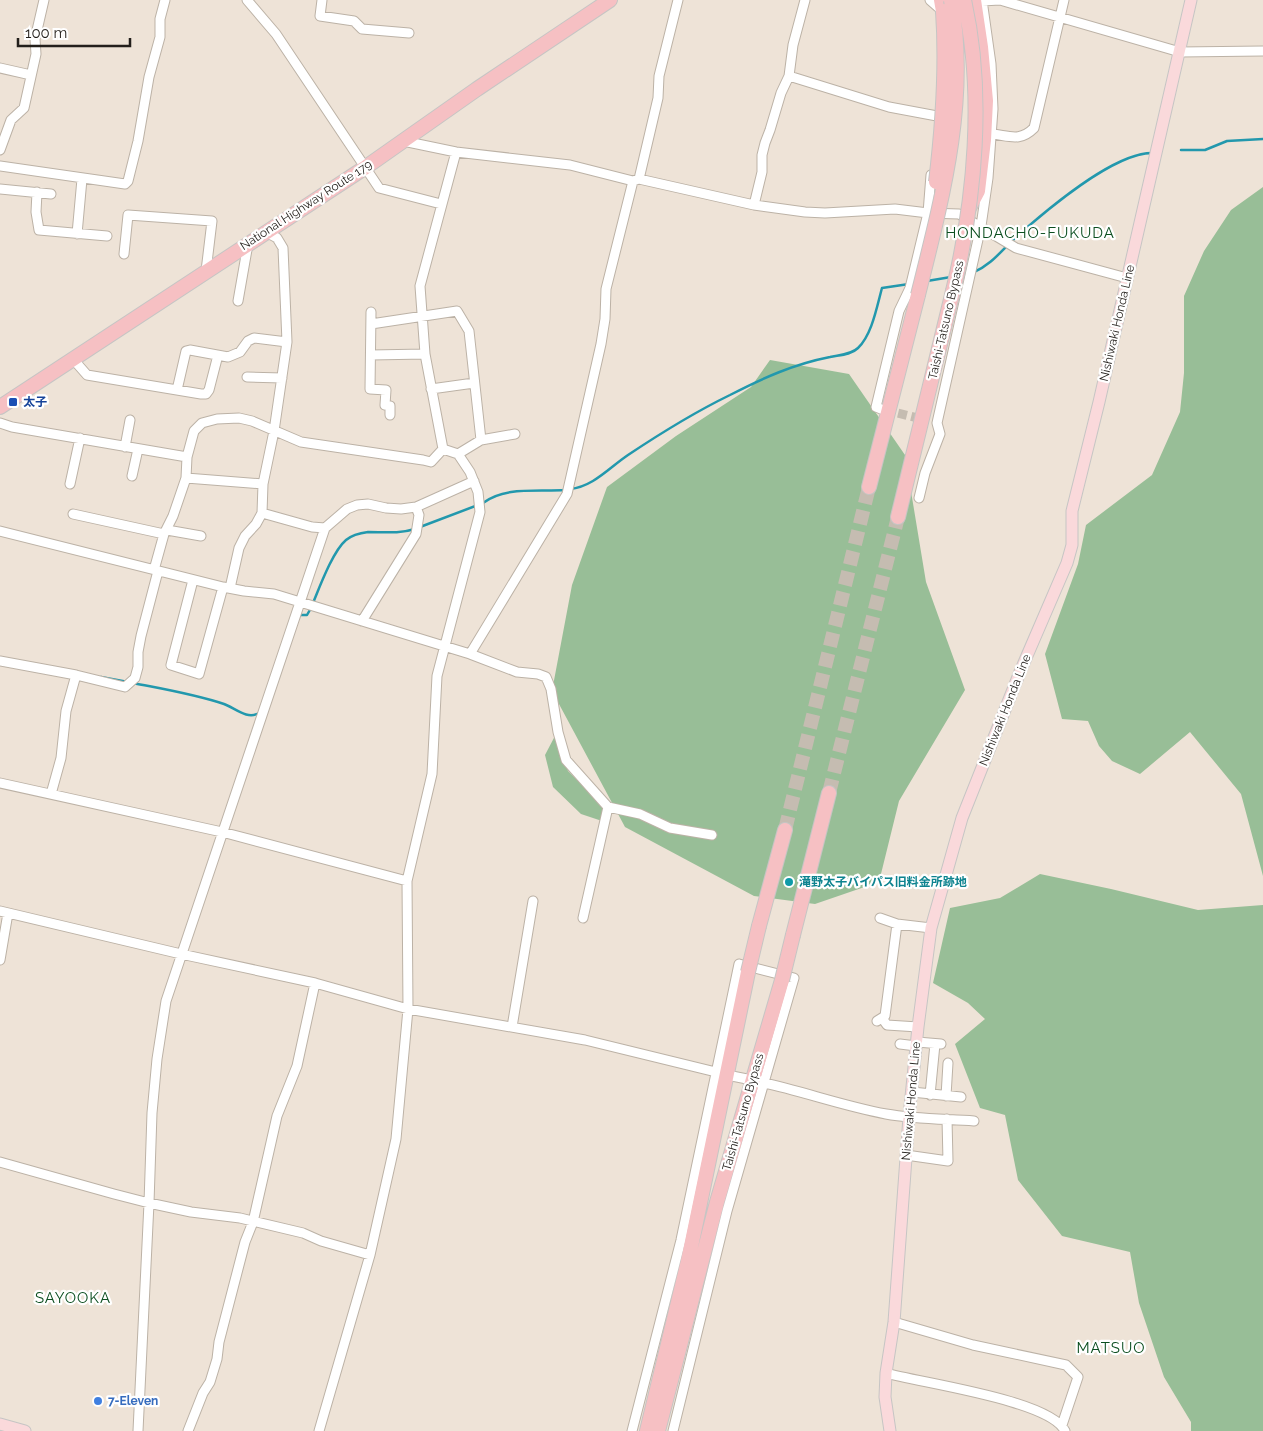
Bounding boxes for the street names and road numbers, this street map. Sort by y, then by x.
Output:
street label: National Highway Route 179 [237,157,375,253]
street label: Taishi-Tatsuno Bypass [926,259,967,381]
street label: Nishiwaki Honda Line [1097,263,1137,383]
street label: Nishiwaki Honda Line [976,652,1034,768]
street label: Nishiwaki Honda Line [899,1041,923,1161]
street label: Taishi-Tatsuno Bypass [720,1051,767,1172]

